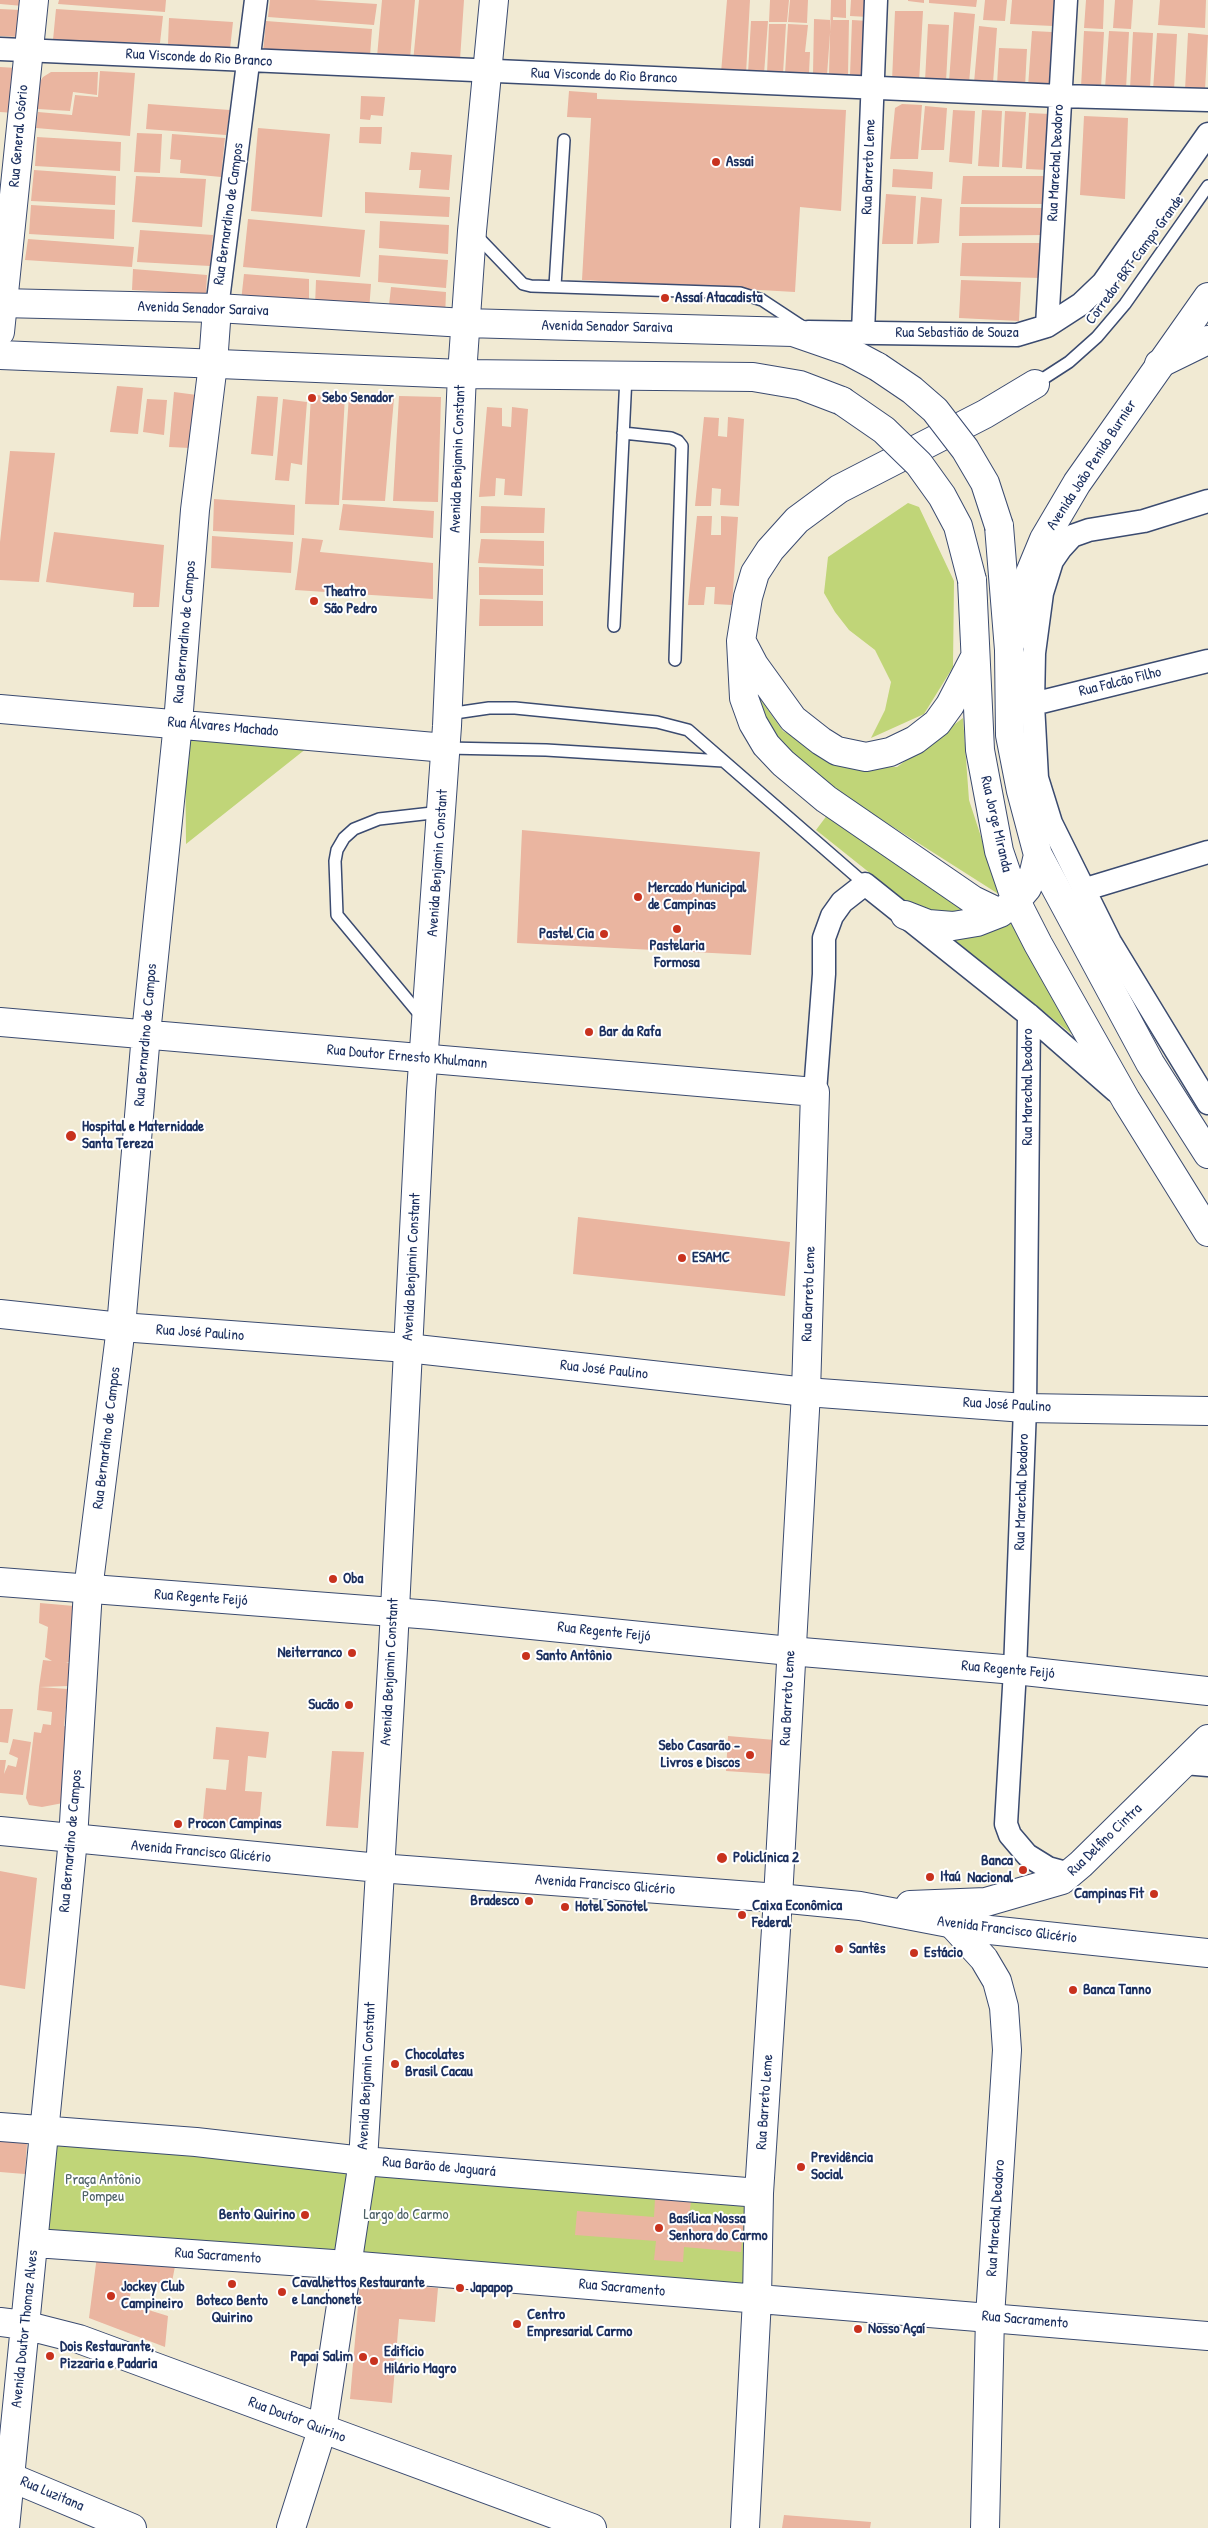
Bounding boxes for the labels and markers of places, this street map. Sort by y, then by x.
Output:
place label: Assai [726,153,754,171]
marker: Assai [710,156,722,168]
place label: Assaí Atacadista [675,289,763,307]
marker: Assaí Atacadista [659,292,671,304]
place label: Sebo Senador [322,389,394,407]
marker: Sebo Senador [306,392,318,404]
place label: Theatro São Pedro [324,583,377,618]
marker: Theatro São Pedro [308,595,320,607]
place label: Mercado Municipal de Campinas [648,879,746,914]
marker: Mercado Municipal de Campinas [632,891,644,903]
marker: Pastelaria Formosa [671,923,683,935]
place label: Pastel Cia [539,925,594,943]
marker: Pastel Cia [598,928,610,940]
place label: Pastelaria Formosa [650,937,704,972]
place label: Bar da Rafa [599,1023,661,1041]
marker: Bar da Rafa [583,1026,595,1038]
place label: Hospital e Maternidade Santa Tereza [82,1118,204,1153]
marker: Hospital e Maternidade Santa Tereza [64,1129,78,1143]
place label: ESAMC [692,1249,730,1267]
marker: ESAMC [676,1252,688,1264]
place label: Oba [343,1570,363,1588]
marker: Oba [327,1573,339,1585]
place label: Neiterranco [277,1644,342,1662]
marker: Neiterranco [346,1647,358,1659]
place label: Santo Antônio [536,1647,612,1665]
marker: Santo Antônio [520,1650,532,1662]
place label: Sucão [308,1696,339,1714]
marker: Sucão [343,1699,355,1711]
place label: Sebo Casarão - Livros e Discos [659,1737,740,1772]
marker: Sebo Casarão - Livros e Discos [744,1749,756,1761]
place label: Procon Campinas [188,1815,282,1833]
marker: Procon Campinas [172,1818,184,1830]
place label: Policlínica 2 [733,1849,799,1867]
marker: Policlínica 2 [715,1851,729,1865]
place label: Banca Nacional [967,1852,1013,1887]
marker: Banca Nacional [1017,1864,1029,1876]
place label: Itaú [940,1868,961,1886]
marker: Itaú [924,1871,936,1883]
place label: Campinas Fit [1074,1885,1144,1903]
marker: Campinas Fit [1148,1888,1160,1900]
place label: Bradesco [470,1892,519,1910]
marker: Bradesco [523,1895,535,1907]
place label: Caixa Econômica Federal [752,1897,842,1932]
place label: Hotel Sonotel [575,1898,648,1916]
marker: Hotel Sonotel [559,1901,571,1913]
marker: Caixa Econômica Federal [736,1909,748,1921]
place label: Santês [849,1940,885,1958]
marker: Santês [833,1943,845,1955]
place label: Estácio [924,1944,963,1962]
marker: Estácio [908,1947,920,1959]
place label: Banca Tanno [1083,1981,1151,1999]
marker: Banca Tanno [1067,1984,1079,1996]
place label: Chocolates Brasil Cacau [405,2046,473,2081]
marker: Chocolates Brasil Cacau [389,2058,401,2070]
place label: Previdência Social [811,2149,873,2184]
marker: Previdência Social [795,2161,807,2173]
place label: Bento Quirino [219,2206,295,2224]
marker: Bento Quirino [299,2209,311,2221]
place label: Basílica Nossa Senhora do Carmo [669,2210,768,2245]
marker: Basílica Nossa Senhora do Carmo [653,2222,665,2234]
place label: Cavalhettos Restaurante e Lanchonete [292,2274,425,2309]
place label: Jockey Club Campineiro [121,2278,185,2313]
marker: Boteco Bento Quirino [226,2278,238,2290]
place label: Japapop [470,2279,513,2297]
marker: Japapop [454,2282,466,2294]
marker: Cavalhettos Restaurante e Lanchonete [276,2286,288,2298]
marker: Jockey Club Campineiro [105,2290,117,2302]
place label: Boteco Bento Quirino [196,2292,268,2327]
place label: Centro Empresarial Carmo [527,2306,632,2341]
marker: Centro Empresarial Carmo [511,2318,523,2330]
place label: Nosso Açaí [868,2320,925,2338]
marker: Nosso Açaí [852,2323,864,2335]
place label: Dois Restaurante, Pizzaria e Padaria [60,2338,157,2373]
place label: Edifício Hilário Magro [384,2343,456,2378]
place label: Papai Salim [290,2348,353,2366]
marker: Dois Restaurante, Pizzaria e Padaria [44,2350,56,2362]
marker: Papai Salim [357,2351,369,2363]
marker: Edifício Hilário Magro [368,2355,380,2367]

